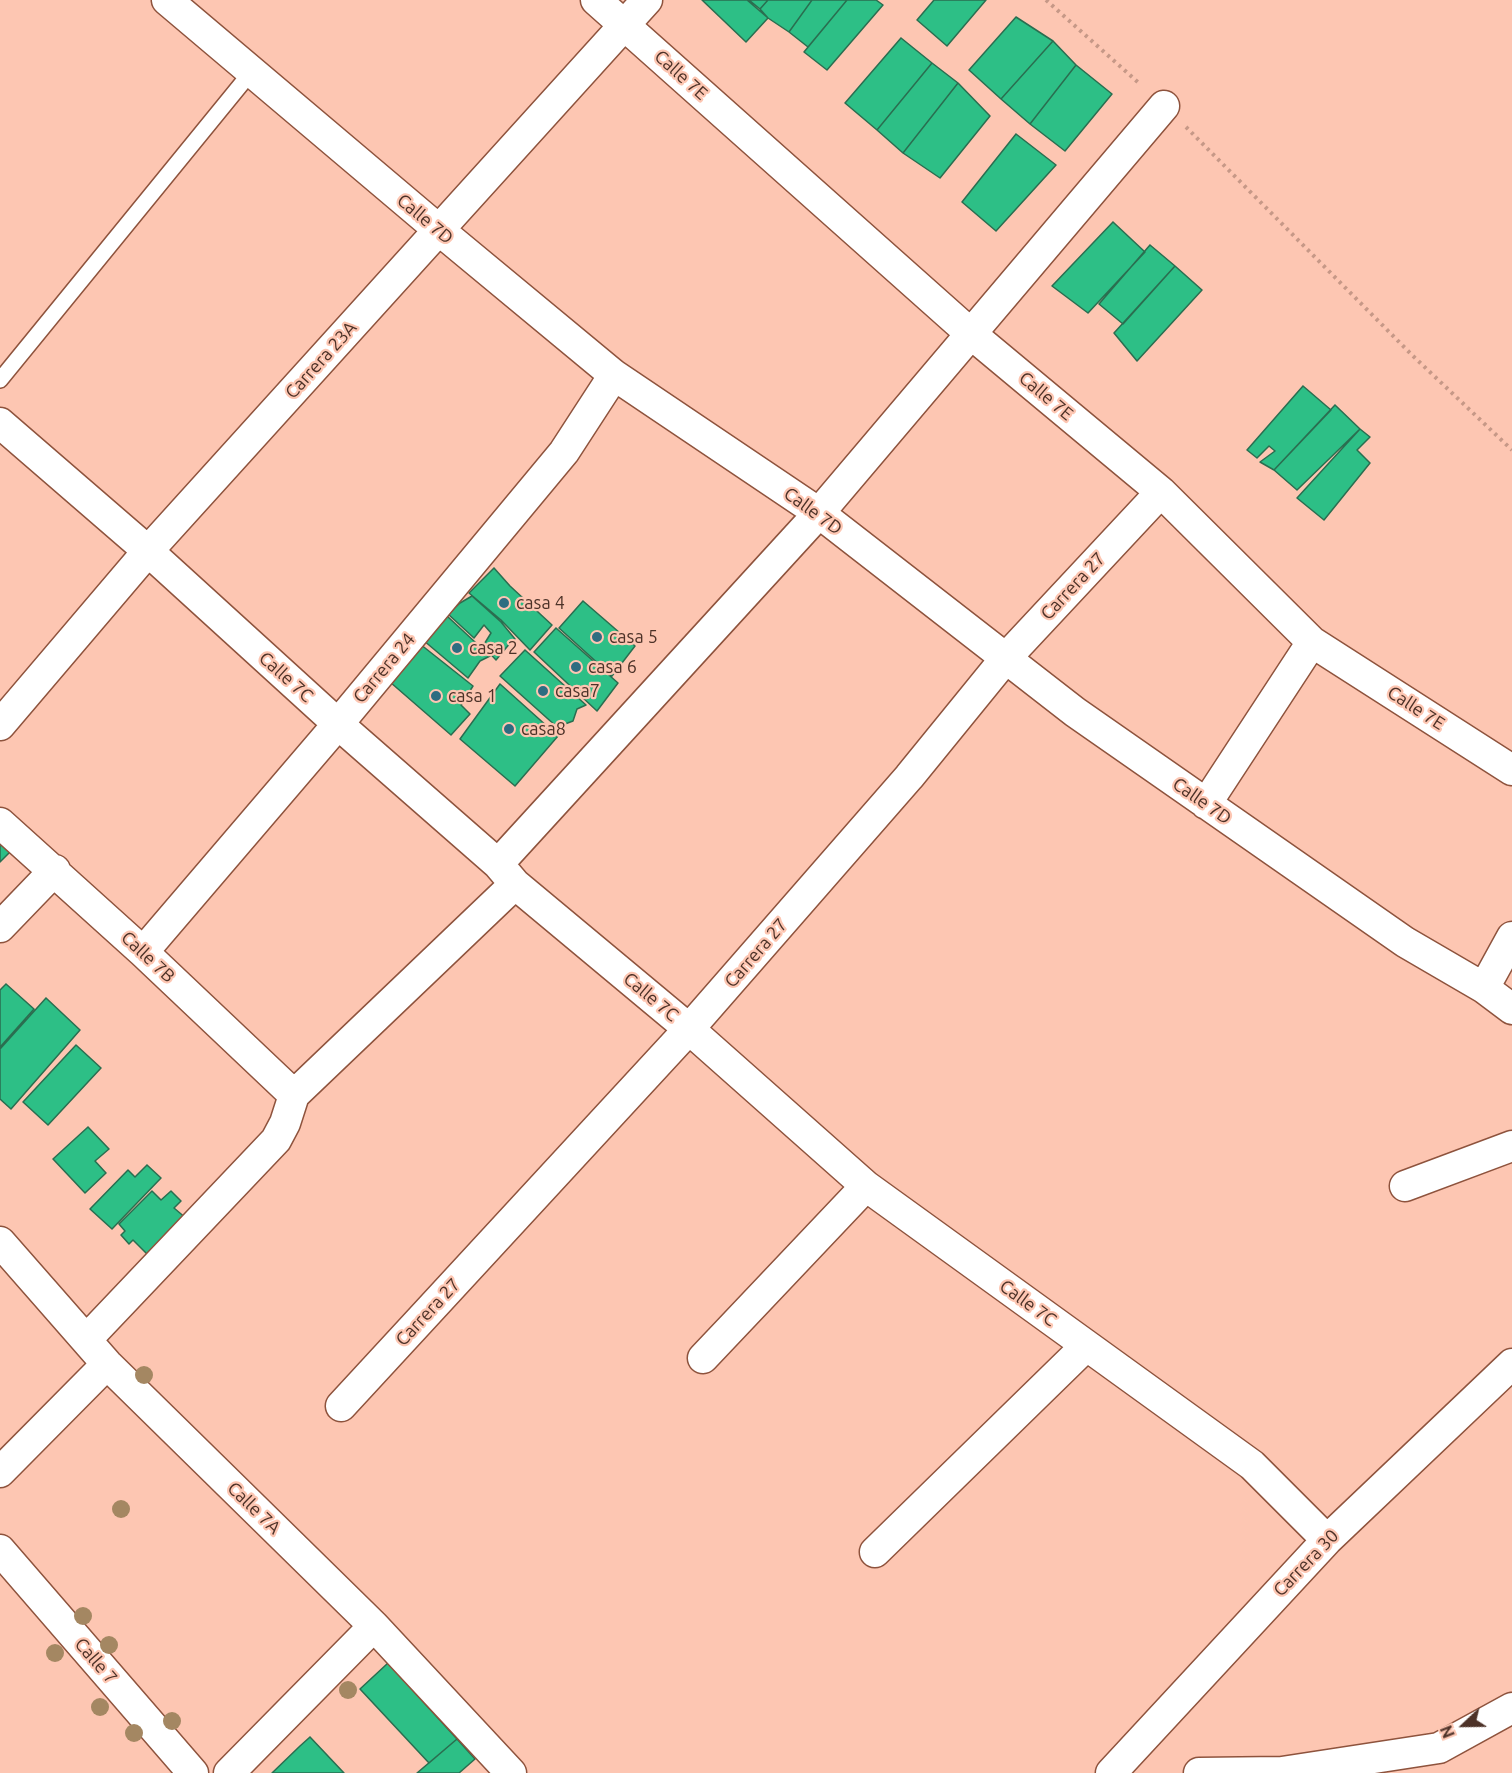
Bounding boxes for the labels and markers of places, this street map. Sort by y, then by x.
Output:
place label: casa 4 [516,592,565,614]
marker: casa 4 [497,596,511,610]
place label: casa 5 [609,626,658,648]
marker: casa 5 [590,630,604,644]
place label: casa 2 [469,637,518,659]
marker: casa 2 [450,641,464,655]
place label: casa 6 [588,656,637,678]
marker: casa 6 [569,660,583,674]
place label: casa7 [555,680,600,702]
marker: casa7 [536,684,550,698]
place label: casa 1 [448,685,497,707]
marker: casa 1 [429,689,443,703]
place label: casa8 [521,718,566,740]
marker: casa8 [502,722,516,736]

